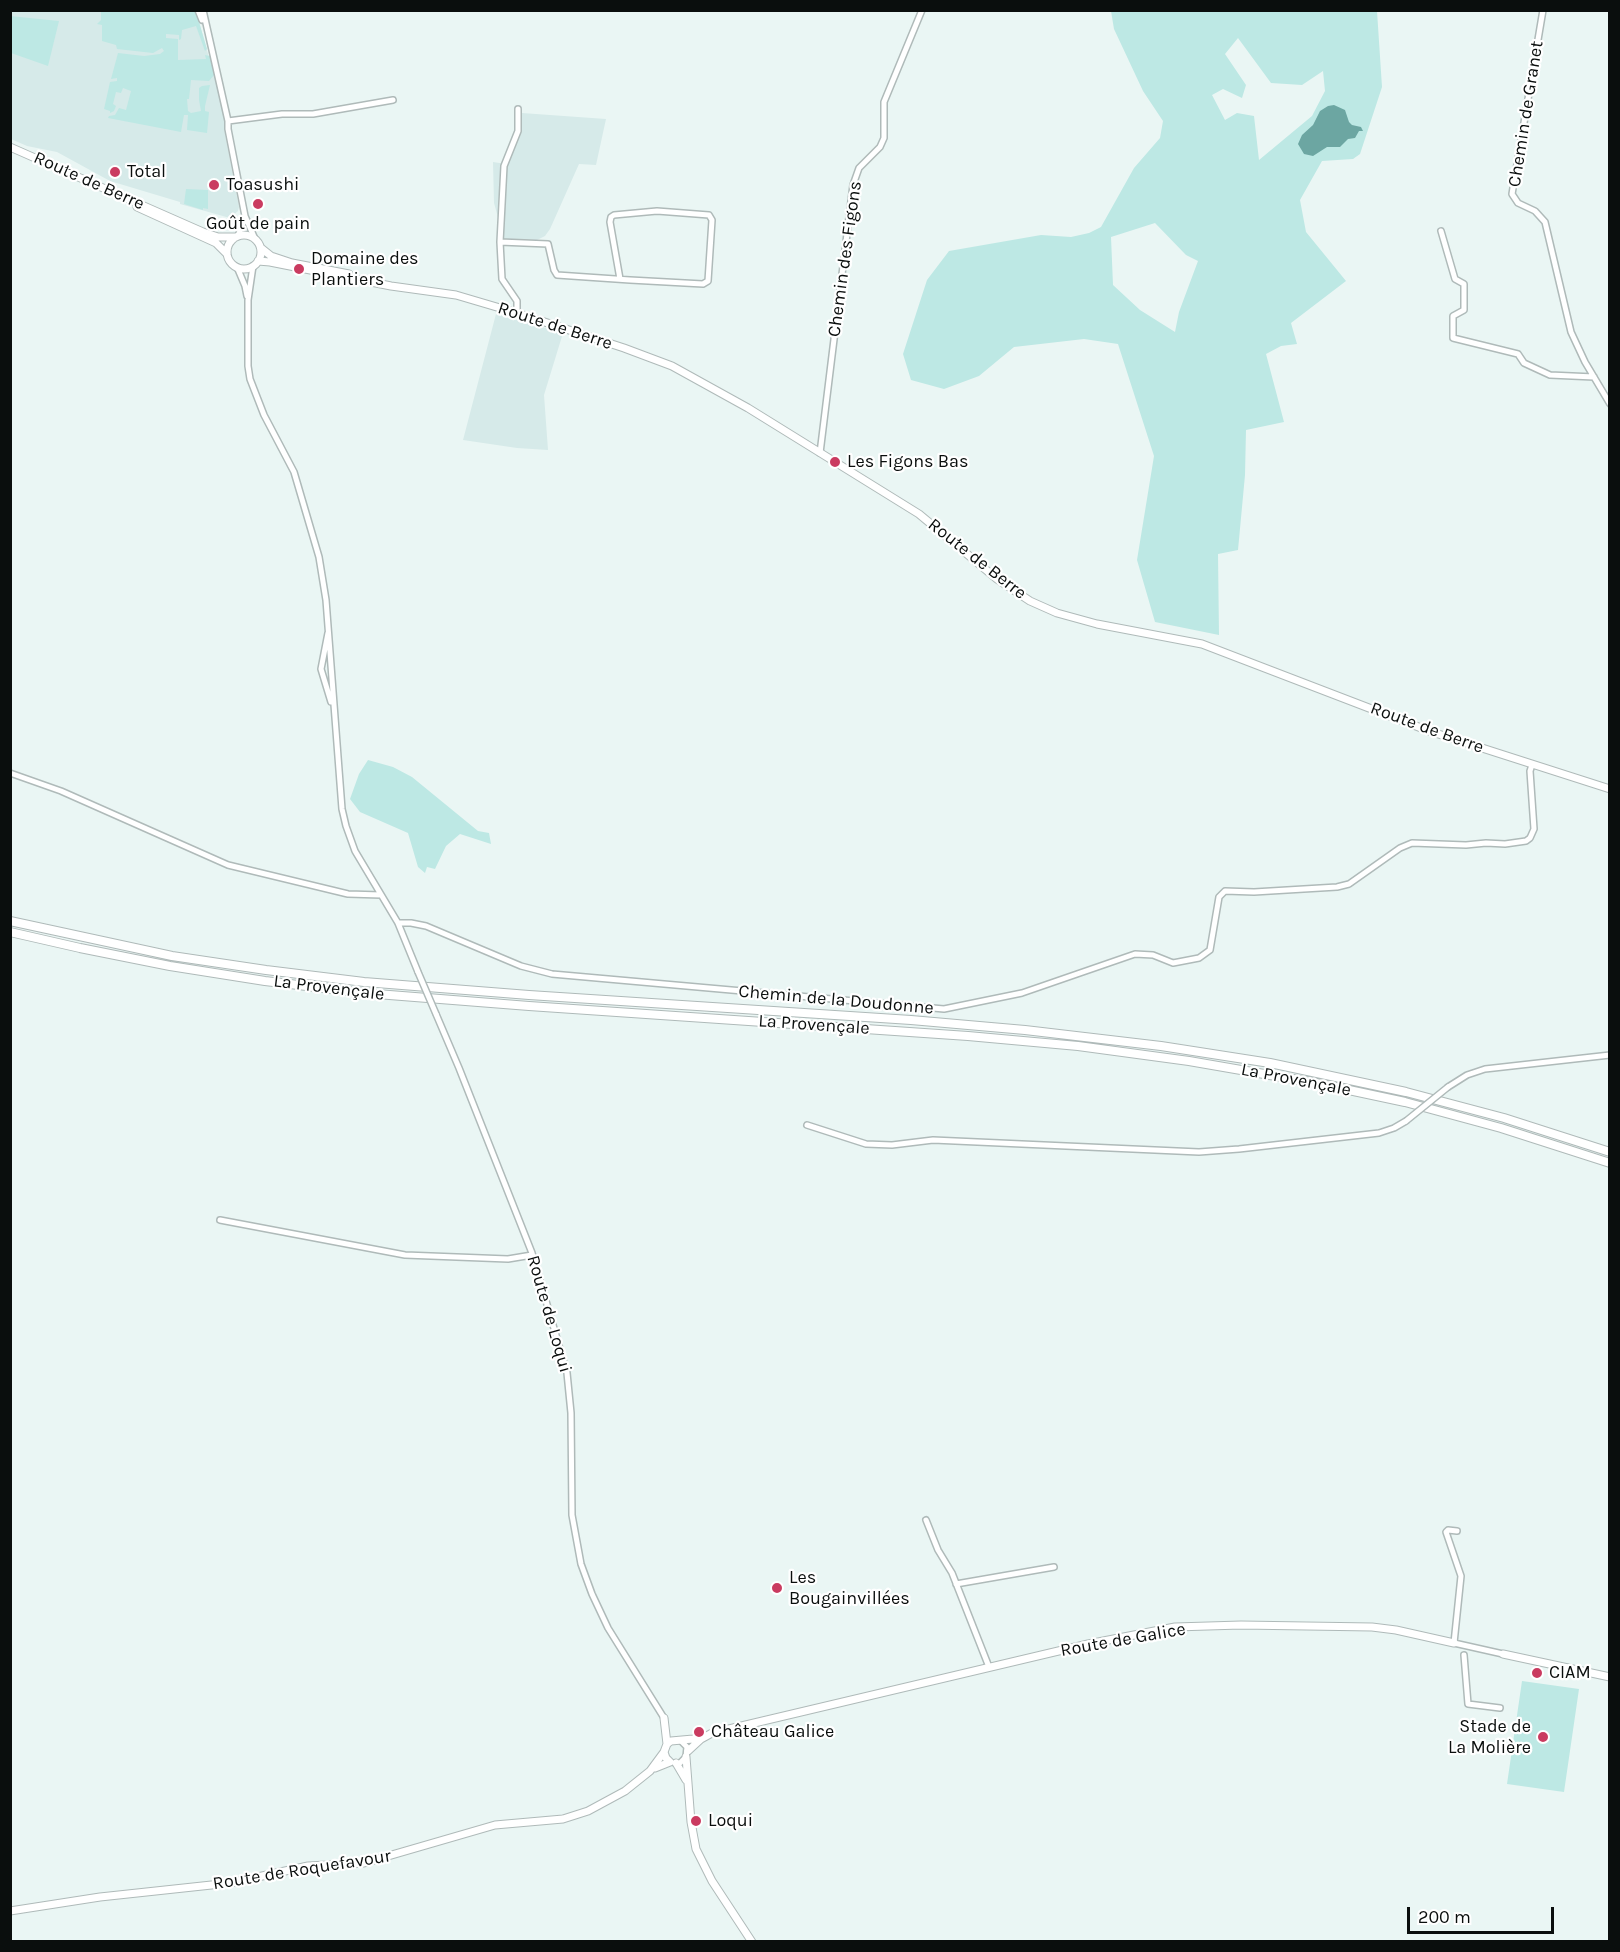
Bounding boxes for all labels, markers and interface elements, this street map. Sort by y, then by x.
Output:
street label: Chemin de Granet [1504,39,1548,189]
street label: Route de Berre [30,147,148,215]
place label: Total [127,161,166,183]
marker: Total [108,165,122,179]
place label: Toasushi [226,174,299,196]
marker: Toasushi [207,178,221,192]
street label: Chemin des Figons [823,180,867,338]
marker: Goût de pain [251,197,265,211]
place label: Goût de pain [206,213,310,235]
place label: Domaine des Plantiers [311,248,419,290]
marker: Domaine des Plantiers [292,262,306,276]
street label: Route de Berre [495,297,615,355]
place label: Les Figons Bas [847,451,968,473]
marker: Les Figons Bas [828,455,842,469]
street label: Route de Berre [923,514,1031,604]
street label: Route de Berre [1367,698,1487,758]
street label: La Provençale [272,970,386,1006]
street label: Chemin de la Doudonne [737,981,935,1019]
street label: La Provençale [758,1010,870,1040]
street label: La Provençale [1239,1059,1353,1101]
street label: Route de Loqui [522,1253,576,1375]
place label: Les Bougainvillées [789,1567,910,1610]
marker: Les Bougainvillées [770,1581,784,1595]
street label: Route de Galice [1059,1618,1187,1662]
place label: CIAM [1549,1662,1591,1684]
marker: CIAM [1530,1666,1544,1680]
place label: Stade de La Molière [1448,1716,1531,1758]
place label: Château Galice [711,1721,834,1743]
marker: Château Galice [692,1725,706,1739]
marker: Stade de La Molière [1536,1730,1550,1744]
place label: Loqui [708,1810,753,1832]
marker: Loqui [689,1814,703,1828]
street label: Route de Roquefavour [211,1845,393,1895]
scale bar [1410,1895,1557,1933]
text: 200 m [1418,1906,1471,1928]

